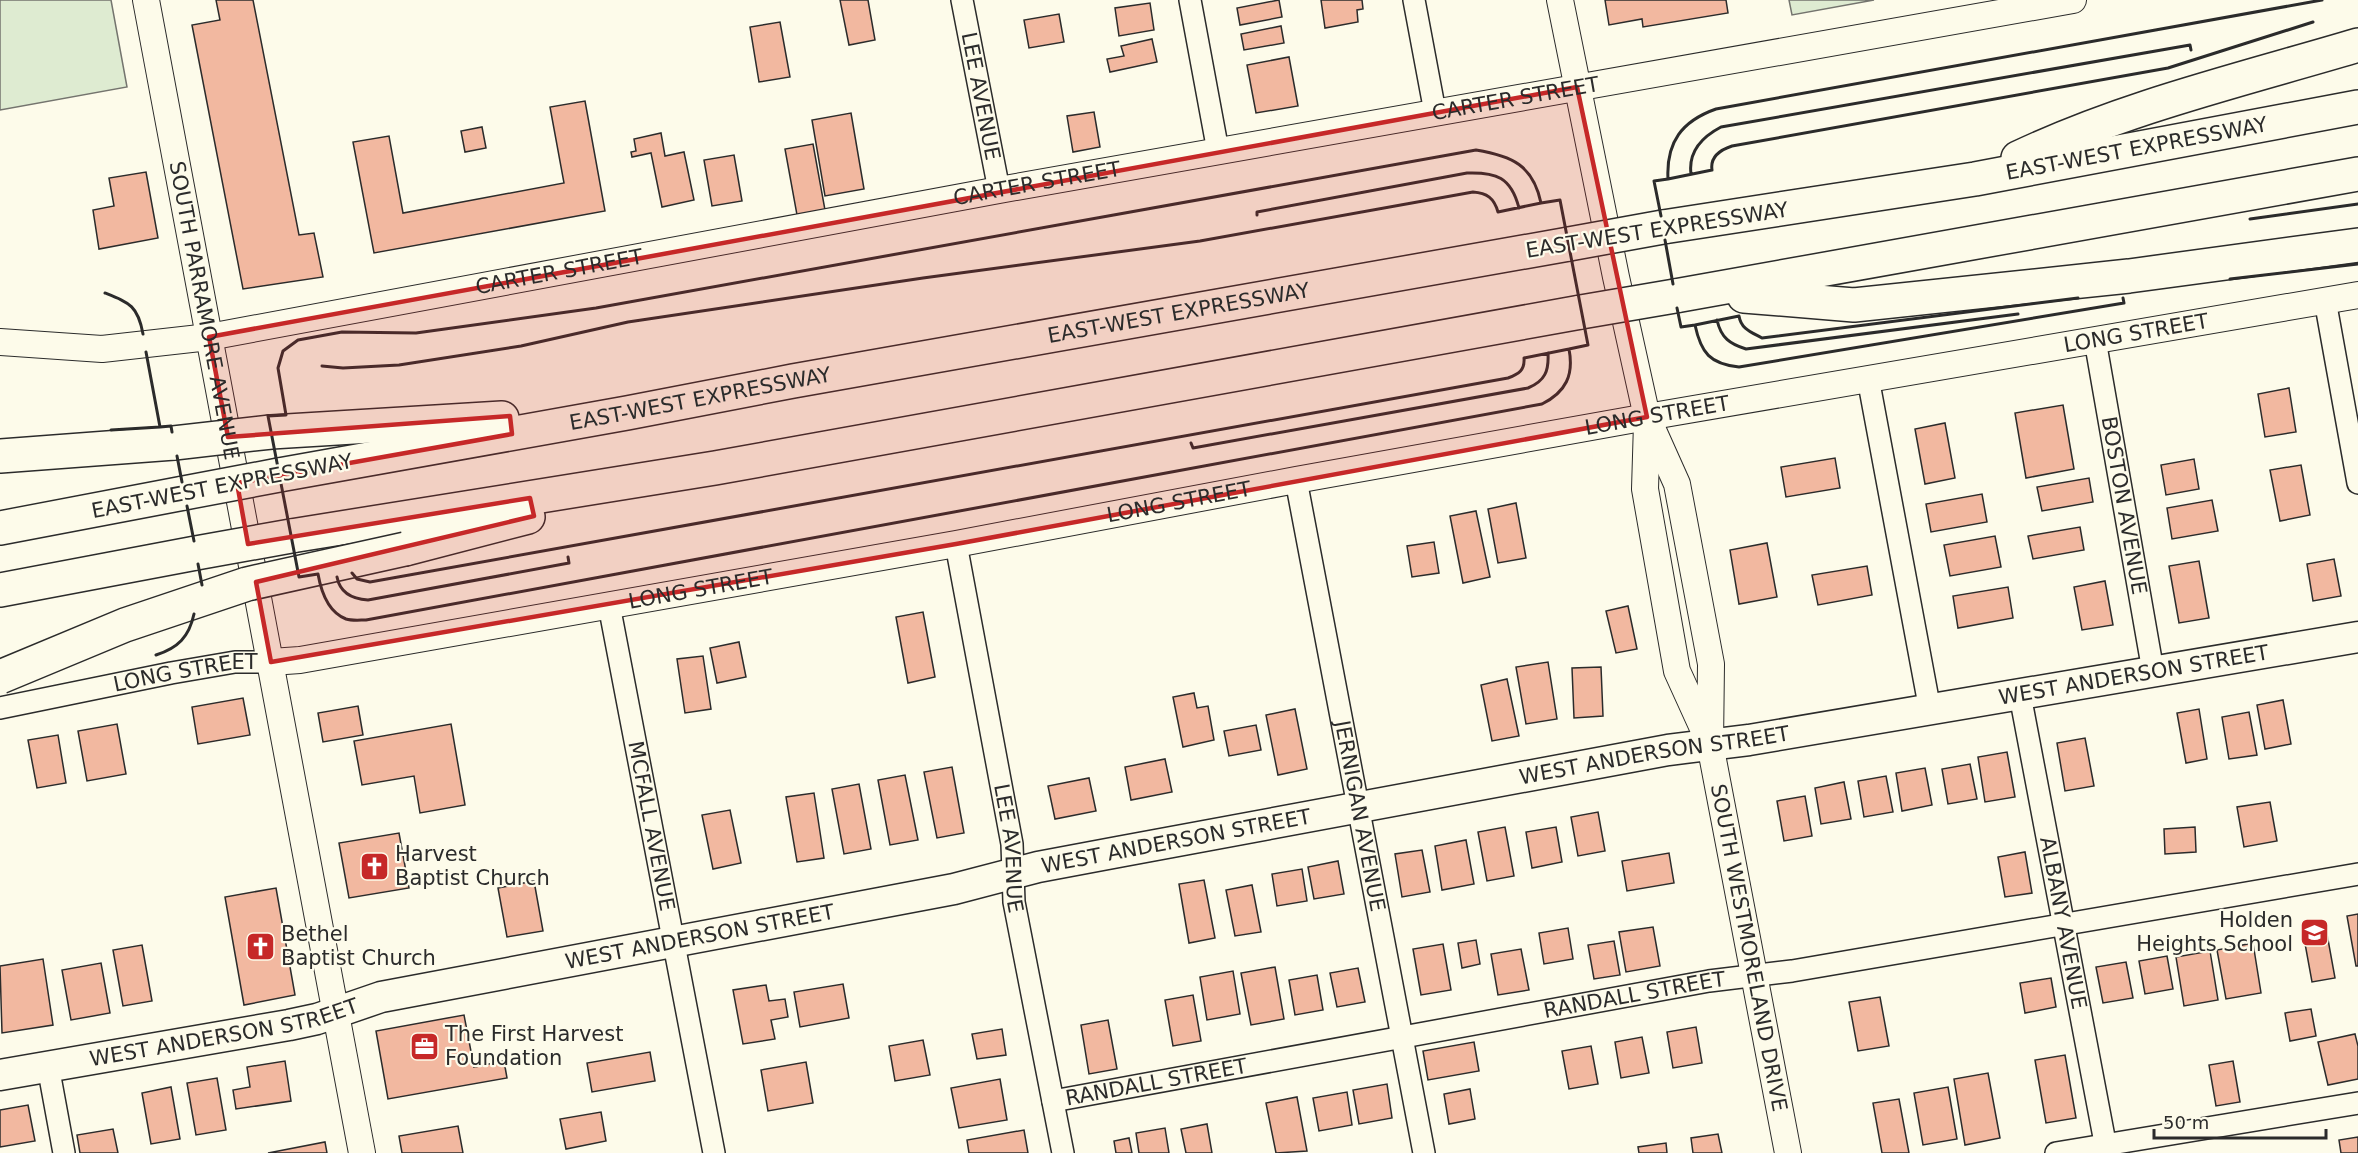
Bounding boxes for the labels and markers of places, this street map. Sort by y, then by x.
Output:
place label: Harvest Baptist Church [395,842,550,890]
church icon: Harvest Baptist Church [358,850,390,882]
place label: Holden Heights School [2136,908,2293,956]
school or university icon: Holden Heights School [2298,916,2330,948]
place label: Bethel Baptist Church [281,922,436,970]
church icon: Bethel Baptist Church [244,930,276,962]
place label: The First Harvest Foundation [444,1022,623,1070]
office icon: The First Harvest Foundation [408,1030,440,1062]

